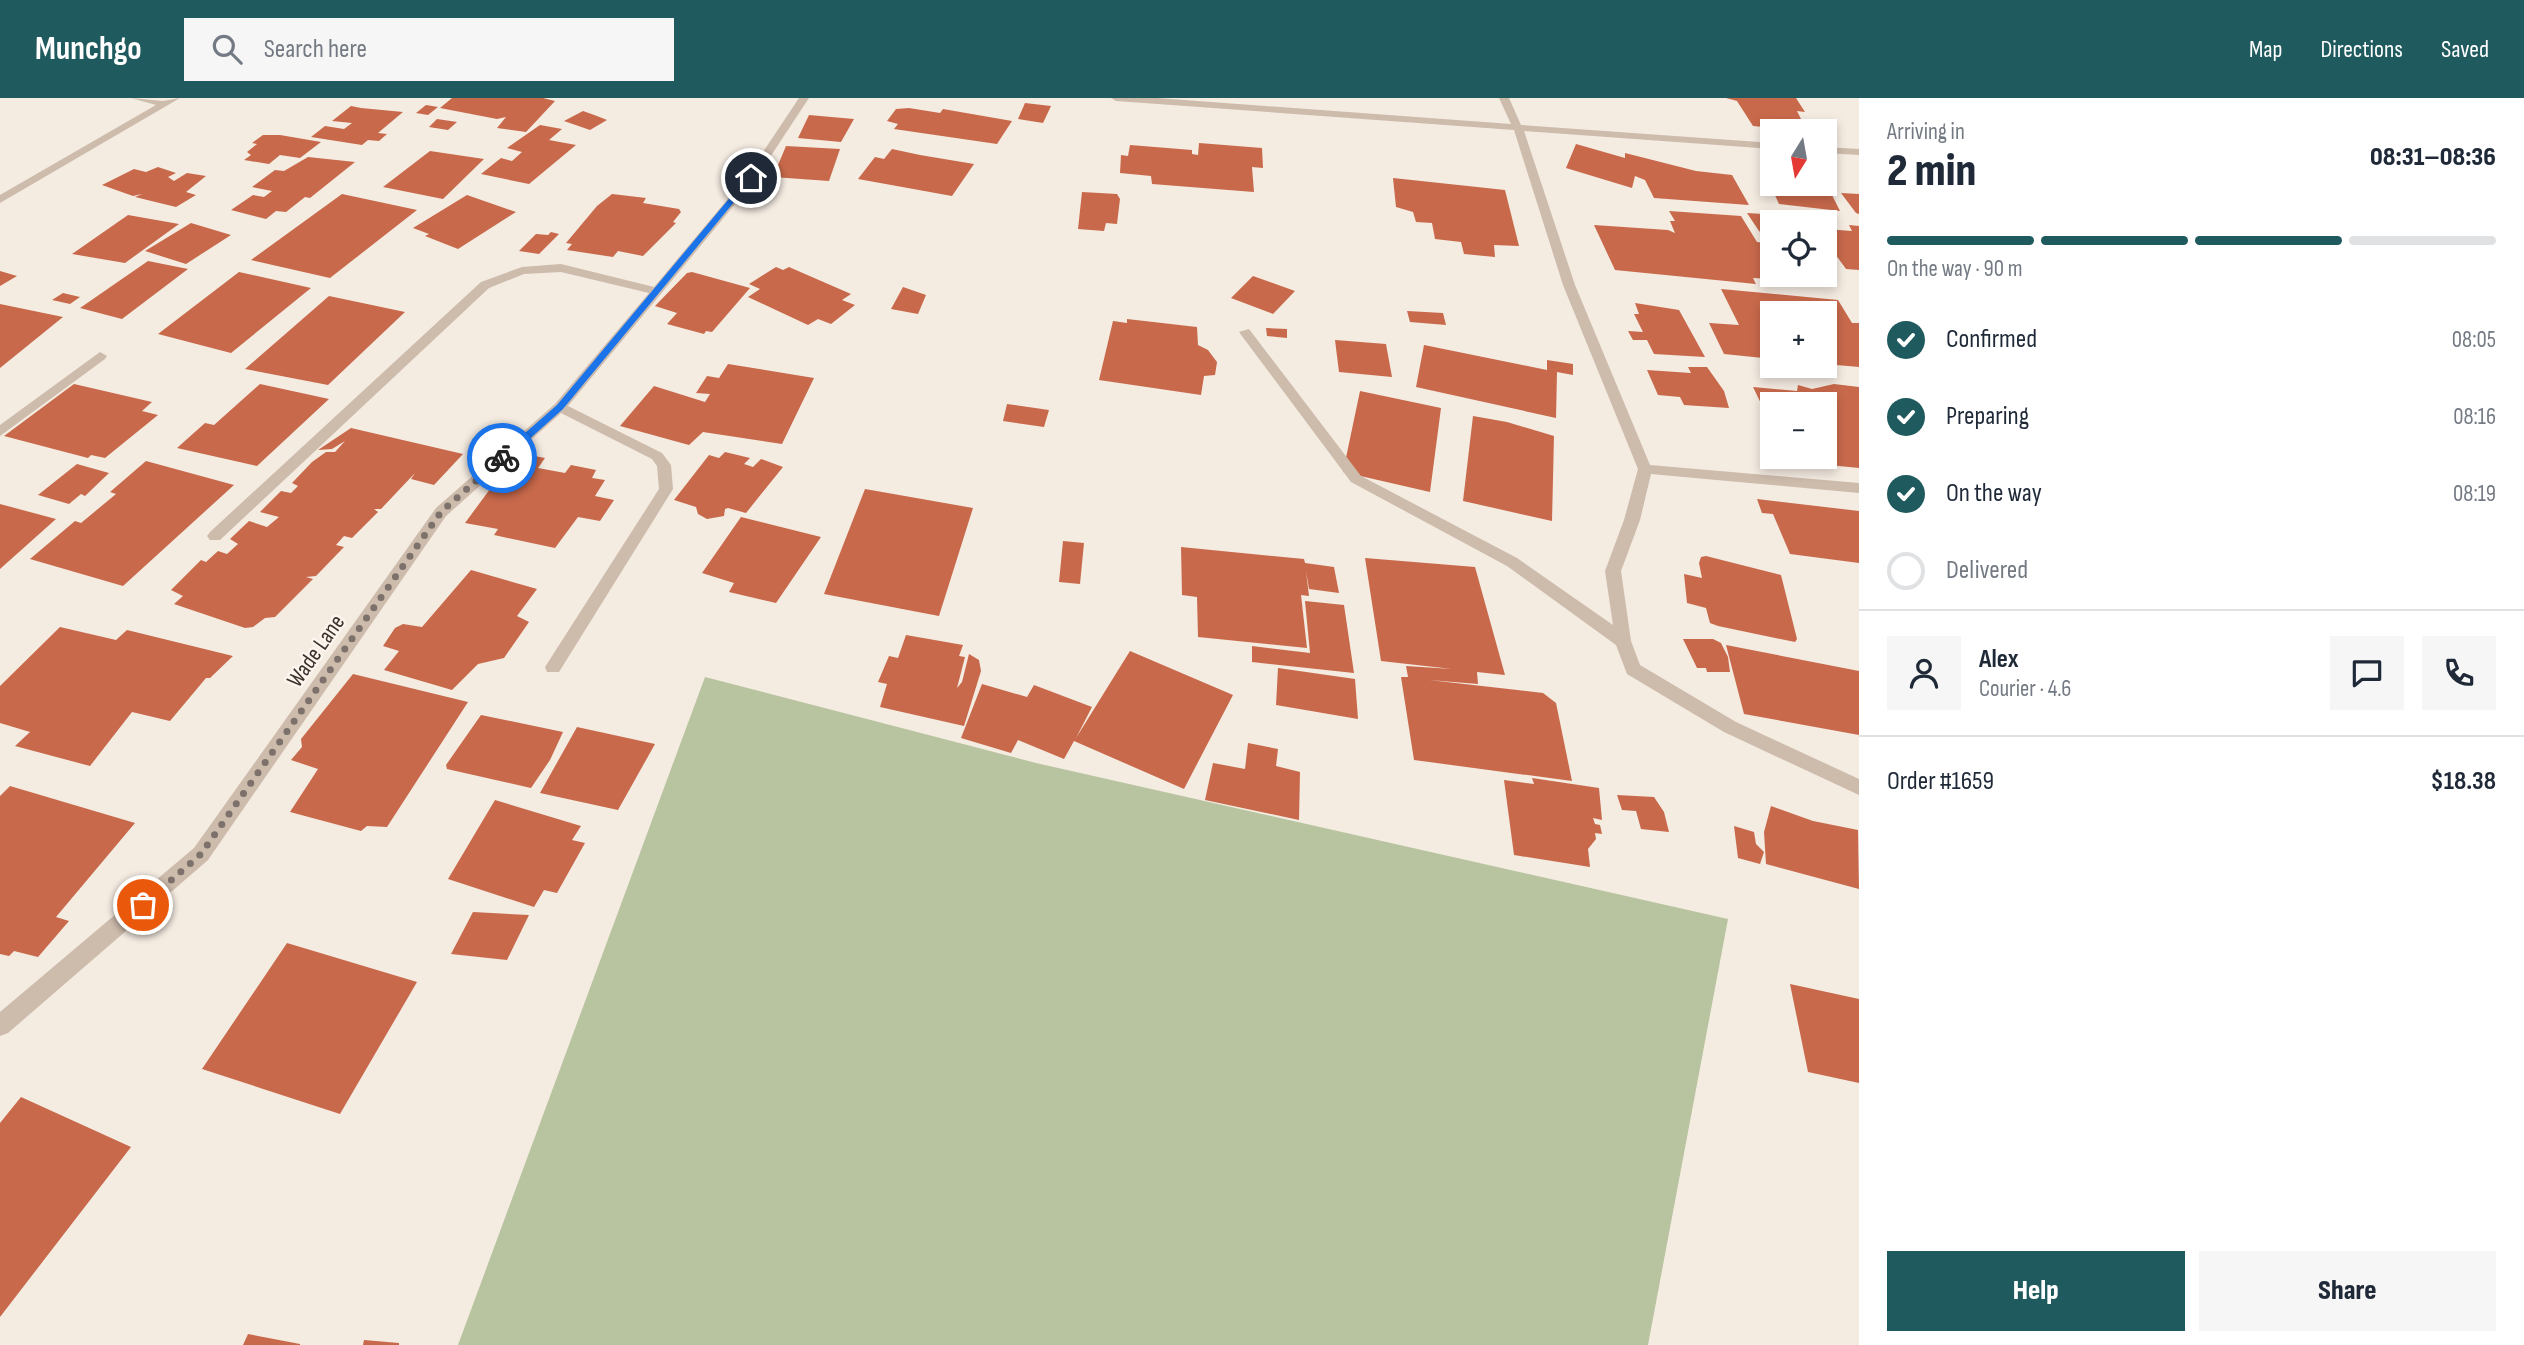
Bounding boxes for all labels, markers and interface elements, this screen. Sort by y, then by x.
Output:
search box [184,18,674,81]
text: Munchgo [35,29,142,69]
icon: search [208,30,246,68]
text: Search here [264,34,367,65]
text: Map [2249,35,2282,64]
text: Directions [2320,35,2403,64]
text: Saved [2441,35,2489,64]
text: Arriving in [1887,118,1965,146]
north arrow [1760,119,1838,196]
map controls [1760,119,1837,469]
text: 08:31–08:36 [2370,142,2496,173]
text: 2 min [1887,144,1976,199]
pin [721,148,781,208]
icon: home [732,159,770,197]
button: locate [1760,210,1837,287]
text: On the way · 90 m [1887,255,2022,283]
button: + [1760,301,1837,378]
icon: check [1887,321,1925,359]
text: Confirmed [1946,324,2037,355]
text: 08:05 [2452,326,2496,354]
button: − [1760,392,1837,469]
icon: check [1887,398,1925,436]
text: Preparing [1946,401,2029,432]
text: 08:16 [2453,403,2496,431]
courier [467,423,537,493]
icon: bike [483,439,521,477]
icon: check [1887,475,1925,513]
text: On the way [1946,478,2042,509]
text: 08:19 [2453,480,2496,508]
text: Delivered [1946,555,2028,586]
street label: Wade Lane [281,609,351,693]
button: person [1887,636,1961,710]
button: chat [2330,636,2404,710]
button: phone [2422,636,2496,710]
text: Alex [1979,644,2019,675]
text: Courier · 4.6 [1979,675,2071,703]
text: Order #1659 [1887,766,1994,797]
text: $18.38 [2430,766,2496,797]
pin [113,875,173,935]
icon: bag [124,886,162,924]
button: Help [1887,1251,2185,1331]
button: Share [2199,1251,2496,1331]

